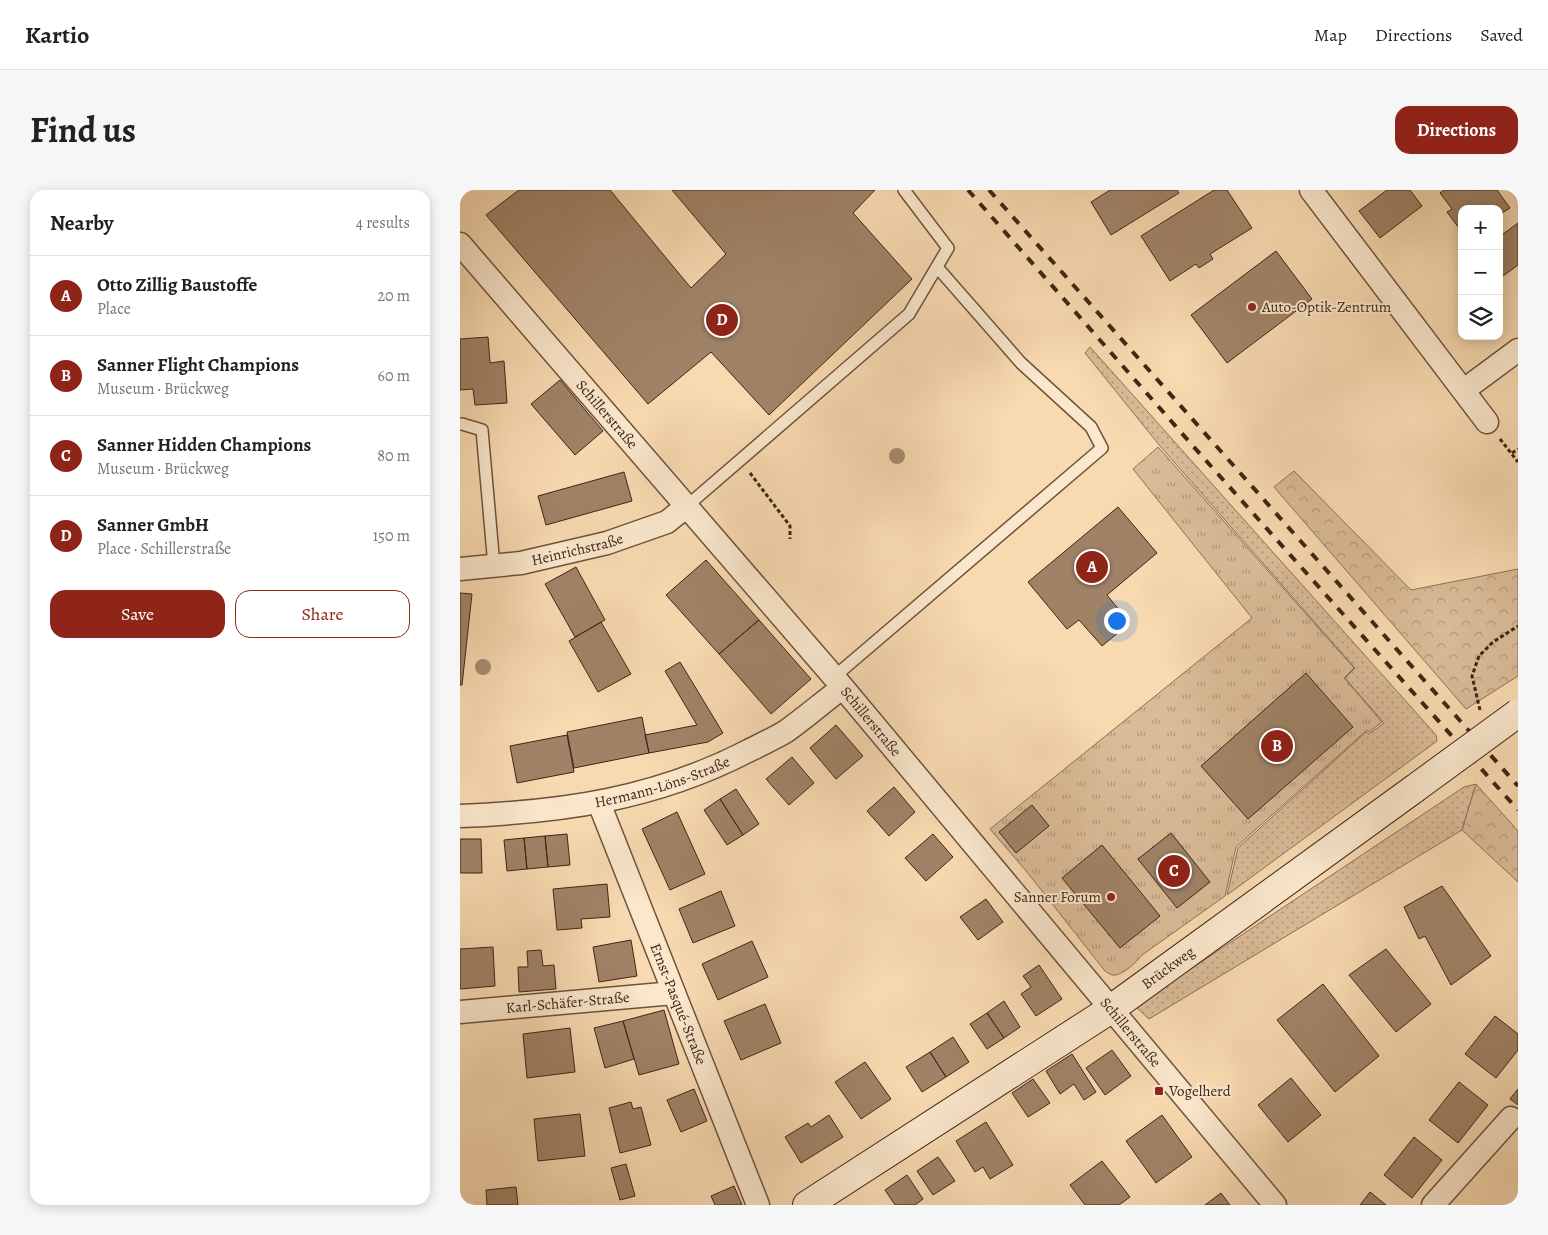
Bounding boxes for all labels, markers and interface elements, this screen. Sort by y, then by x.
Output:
text: Kartio [25,19,89,51]
text: Map [1314,23,1347,47]
text: Directions [1375,23,1452,47]
text: Saved [1480,23,1523,47]
text: Find us [30,106,136,154]
button: Directions [1395,106,1518,154]
map controls [1458,205,1503,340]
button: + [1458,205,1503,250]
text: Nearby [50,209,113,237]
text: 4 results [356,212,410,234]
button: − [1458,250,1503,295]
text: Otto Zillig Baustoffe [97,272,257,298]
text: A [61,285,71,307]
text: 20 m [377,285,410,307]
button: layers [1458,295,1503,340]
place label: Auto-Optik-Zentrum [1261,297,1392,317]
text: Place [97,298,131,320]
pin: D [706,301,738,339]
marker: Auto-Optik-Zentrum [1246,301,1258,313]
text: Sanner Flight Champions [97,352,299,378]
text: B [61,365,71,387]
text: 60 m [378,365,410,387]
street label: Schillerstraße [572,375,643,453]
text: Museum · Brückweg [97,378,229,400]
text: Sanner Hidden Champions [97,432,311,458]
text: C [61,445,71,467]
text: 80 m [377,445,410,467]
text: Museum · Brückweg [97,458,229,480]
text: Sanner GmbH [97,512,209,538]
text: D [60,525,72,547]
text: 150 m [373,525,410,547]
street label: Heinrichstraße [529,528,626,570]
text: Place · Schillerstraße [97,538,231,560]
pin: A [1076,548,1108,586]
button: Save [50,590,225,638]
button: Share [235,590,410,638]
your location [1104,608,1130,634]
street label: Schillerstraße [836,682,906,761]
pin: B [1261,727,1293,765]
street label: Hermann-Löns-Straße [593,751,733,812]
pin: C [1158,852,1190,890]
place label: Sanner Forum [1014,887,1102,907]
marker: Sanner Forum [1105,891,1117,903]
street label: Ernst-Pasqué-Straße [645,940,712,1068]
street label: Brückweg [1137,941,1199,994]
street label: Karl-Schäfer-Straße [505,987,631,1018]
street label: Schillerstraße [1096,993,1166,1072]
place label: Vogelherd [1168,1081,1232,1101]
marker: Vogelherd [1153,1085,1165,1097]

